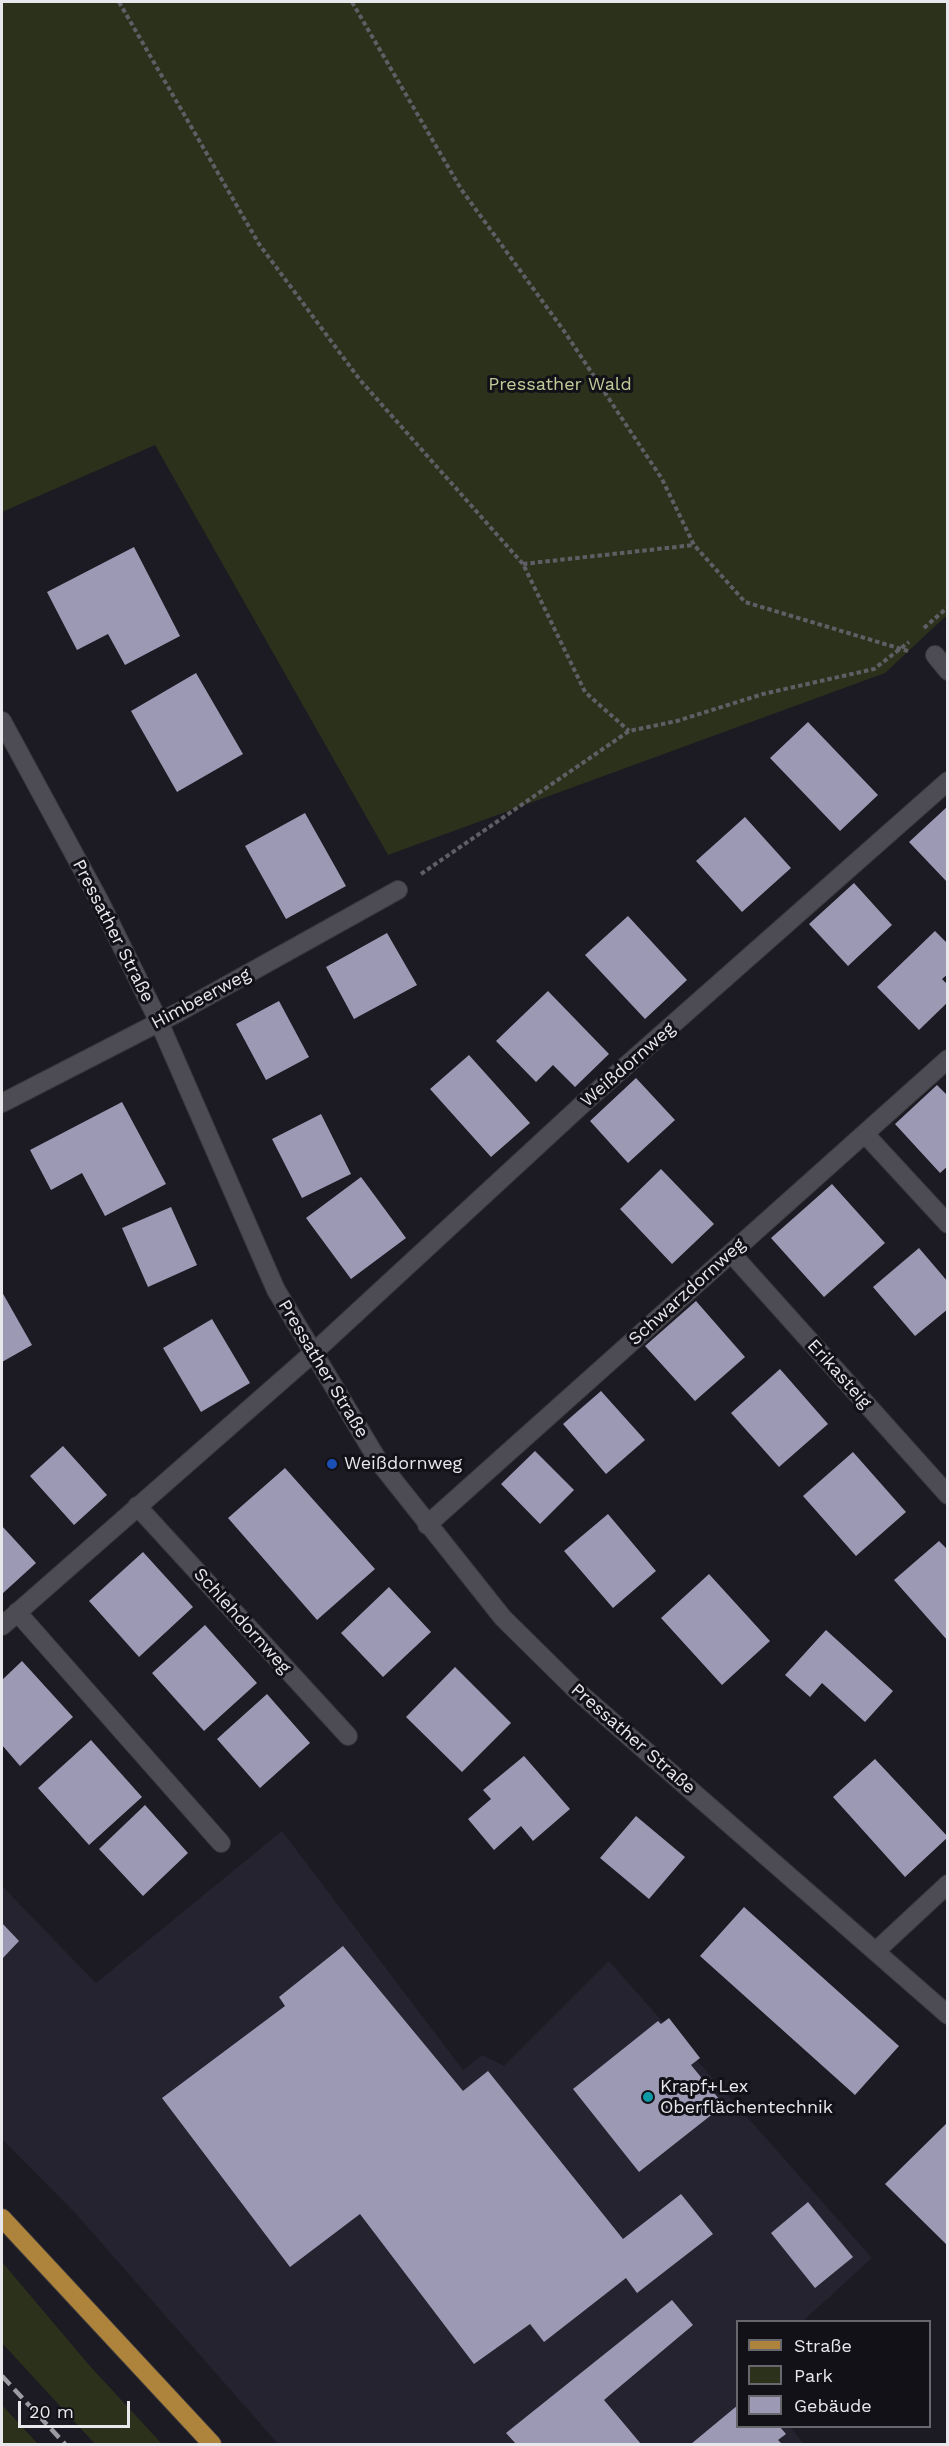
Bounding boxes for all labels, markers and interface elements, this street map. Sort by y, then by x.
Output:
park label: Pressather Wald [488,374,632,396]
street label: Pressather Straße [68,856,158,1006]
street label: Himbeerweg [148,964,254,1034]
street label: Weißdornweg [576,1018,680,1112]
street label: Schwarzdornweg [624,1234,750,1350]
street label: Pressather Straße [273,1296,373,1442]
street label: Erikasteig [802,1335,876,1413]
place label: Weißdornweg [344,1453,462,1475]
marker: Weißdornweg [325,1457,339,1471]
street label: Schlehdornweg [189,1564,295,1678]
street label: Pressather Straße [566,1679,700,1799]
place label: Krapf+Lex Oberflächentechnik [660,2076,833,2118]
marker: Krapf+Lex Oberflächentechnik [641,2090,655,2104]
legend [736,2320,931,2428]
text: Straße [794,2335,852,2356]
text: Park [794,2365,833,2386]
scale bar [21,2389,134,2427]
text: Gebäude [794,2395,872,2416]
text: 20 m [29,2401,74,2422]

